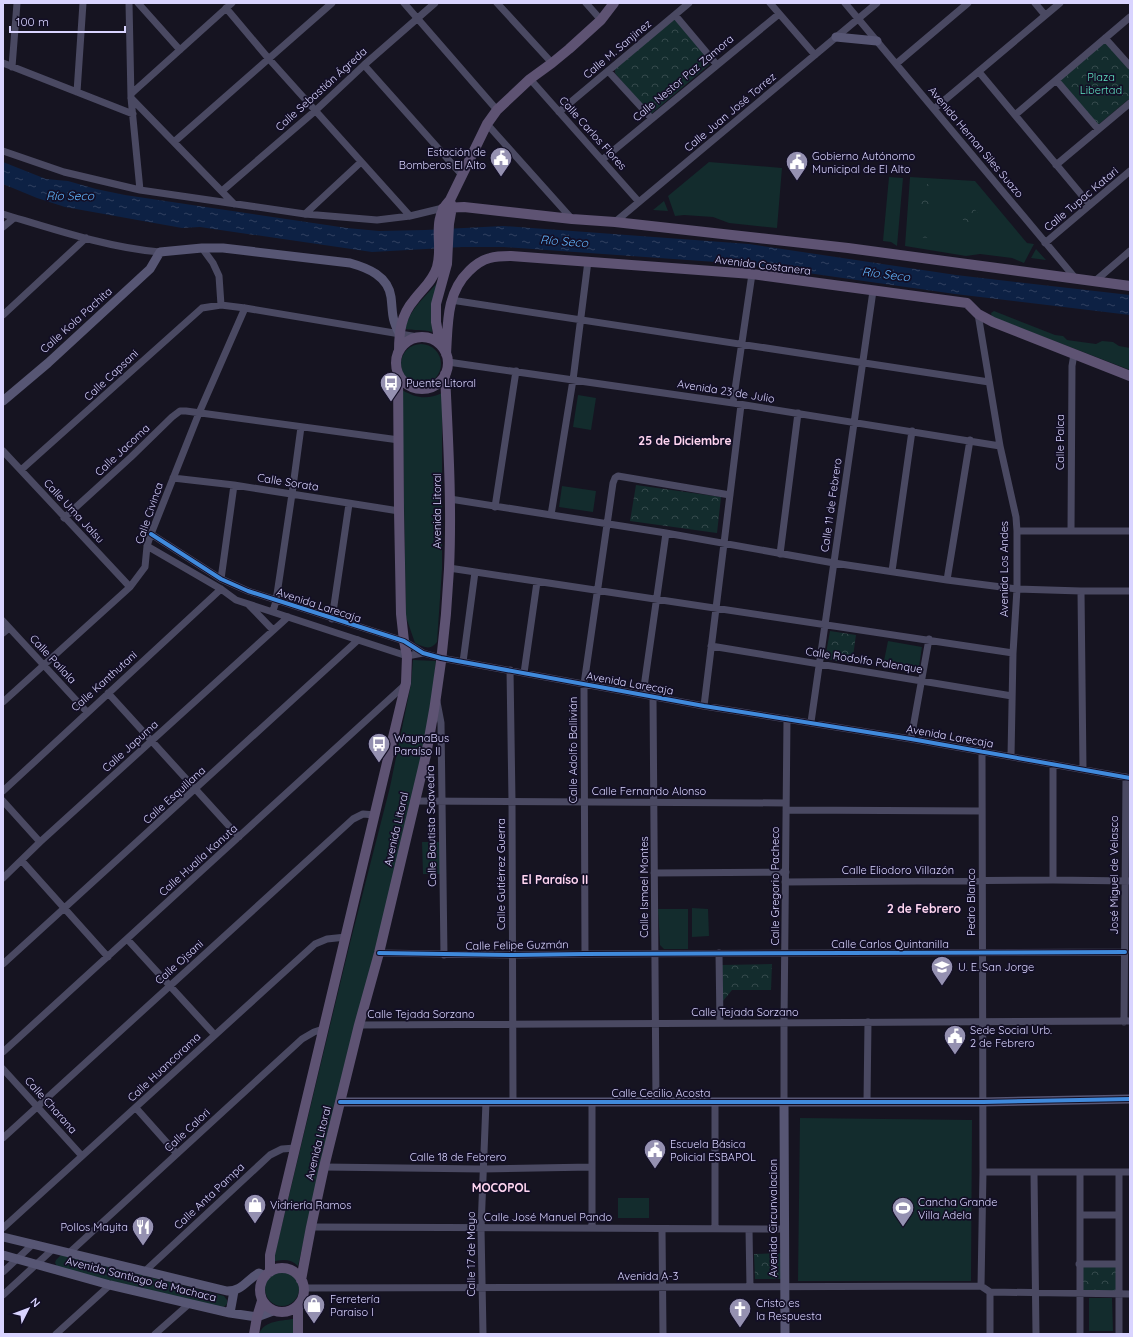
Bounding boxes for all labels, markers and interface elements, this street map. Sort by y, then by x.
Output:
scale bar [10,8,125,34]
text: 100 m [16,14,49,29]
street label: Calle M. Sanjinez [580,16,654,82]
street label: Calle Nestor Paz Zamora [630,32,736,124]
street label: Calle Sebastián Ágreda [272,44,370,134]
street label: Calle Juan José Torrez [681,69,779,155]
park label: Plaza Libertad [1080,70,1122,97]
street label: Avenida Hernan Siles Suazo [925,84,1027,201]
street label: Calle Carlos Flores [556,93,630,173]
place label: Estación de Bomberos El Alto [399,145,486,172]
public building icon: Estación de Bomberos El Alto [488,145,514,178]
public building icon: Gobierno Autónomo Municipal de El Alto [784,149,810,182]
place label: Gobierno Autónomo Municipal de El Alto [812,149,915,176]
street label: Calle Tupac Katari [1041,164,1121,234]
water label: Río Seco [46,188,95,203]
water label: Río Seco [539,232,589,250]
street label: Avenida Costanera [714,252,812,278]
water label: Río Seco [861,264,912,284]
street label: Calle Kola Pachita [37,284,115,356]
street label: Calle Capsani [81,346,141,404]
bus stop icon: Puente Litoral [378,370,404,403]
place label: Puente Litoral [406,376,476,390]
street label: Avenida 23 de Julio [676,376,776,406]
street label: Calle Palca [1053,414,1067,470]
street label: Calle Jacoma [92,421,152,479]
district label: 25 de Diciembre [638,433,732,448]
street label: Calle 11 de Febrero [817,457,845,553]
street label: Calle Sorata [256,470,320,494]
street label: Avenida Litoral [430,473,444,549]
street label: Calle Uma Jalsu [41,476,107,546]
street label: Calle Civinca [132,480,166,546]
street label: Avenida Los Andes [997,521,1011,617]
street label: Avenida Larecaja [275,585,363,625]
street label: Calle Pailala [27,632,79,686]
street label: Calle Rodolfo Palenque [804,644,924,676]
street label: Calle Kanthutani [68,648,140,714]
street label: Avenida Larecaja [585,668,675,698]
street label: Calle Adolfo Ballivián [566,697,580,803]
street label: Calle Japuma [99,717,161,775]
street label: Avenida Larecaja [905,721,995,751]
bus stop icon: WaynaBus Paraíso II [366,731,392,764]
place label: WaynaBus Paraíso II [394,731,449,758]
street label: Calle Esquillana [140,763,208,827]
street label: Calle Bautista Saavedra [423,765,439,887]
street label: Calle Fernando Alonso [592,784,707,798]
street label: Avenida Litoral [381,791,411,867]
street label: José Miguel de Velasco [1107,815,1121,935]
street label: Calle Gutiérrez Guerra [494,818,508,930]
street label: Calle Hualla Kanuta [156,821,240,899]
street label: Calle Gregorio Pacheco [768,826,782,946]
street label: Calle Ismael Montes [637,836,651,938]
street label: Calle Eliodoro Villazón [842,863,954,877]
street label: Pedro Blanco [964,868,978,936]
district label: El Paraíso II [522,872,588,887]
district label: 2 de Febrero [887,901,961,916]
street label: Calle Ojsani [152,937,206,987]
street label: Calle Felipe Guzmán [465,937,569,953]
street label: Calle Carlos Quintanilla [831,937,949,951]
school or university icon: U. E. San Jorge [929,954,955,987]
place label: U. E. San Jorge [958,960,1034,974]
street label: Calle Tejada Sorzano [691,1005,799,1019]
street label: Calle Tejada Sorzano [367,1007,475,1021]
public building icon: Sede Social Urb. 2 de Febrero [942,1023,968,1056]
place label: Sede Social Urb. 2 de Febrero [970,1023,1052,1050]
street label: Calle Huancorama [124,1029,204,1105]
street label: Calle Charana [22,1074,80,1136]
street label: Calle Cecilio Acosta [611,1086,711,1100]
street label: Calle Calori [161,1105,213,1155]
street label: Avenida Litoral [302,1105,334,1181]
public building icon: Escuela Básica Policial ESBAPOL [642,1137,668,1170]
place label: Escuela Básica Policial ESBAPOL [670,1137,756,1164]
street label: Calle 18 de Febrero [410,1150,507,1164]
street label: Avenida Circunvalacion [766,1159,780,1277]
street label: Calle Anta Pampa [171,1160,247,1232]
district label: MOCOPOL [472,1180,531,1195]
shop icon: Vidriería Ramos [242,1192,268,1225]
sports icon: Cancha Grande Villa Adela [890,1195,916,1228]
place label: Cancha Grande Villa Adela [918,1195,997,1222]
place label: Vidriería Ramos [270,1198,351,1212]
street label: Calle José Manuel Pando [484,1210,612,1224]
street label: Calle 17 de Mayo [464,1211,478,1297]
restaurant icon: Pollos Mayita [130,1214,156,1247]
place label: Pollos Mayita [60,1220,128,1234]
street label: Avenida Santiago de Machaca [64,1253,218,1305]
street label: Avenida A-3 [617,1269,679,1283]
north arrow [8,1289,48,1329]
shop icon: Ferretería Paraiso I [301,1292,327,1325]
place label: Ferretería Paraiso I [330,1292,380,1319]
text: N [28,1295,43,1310]
church icon: Cristo es la Respuesta [727,1296,753,1329]
place label: Cristo es la Respuesta [756,1296,822,1323]

